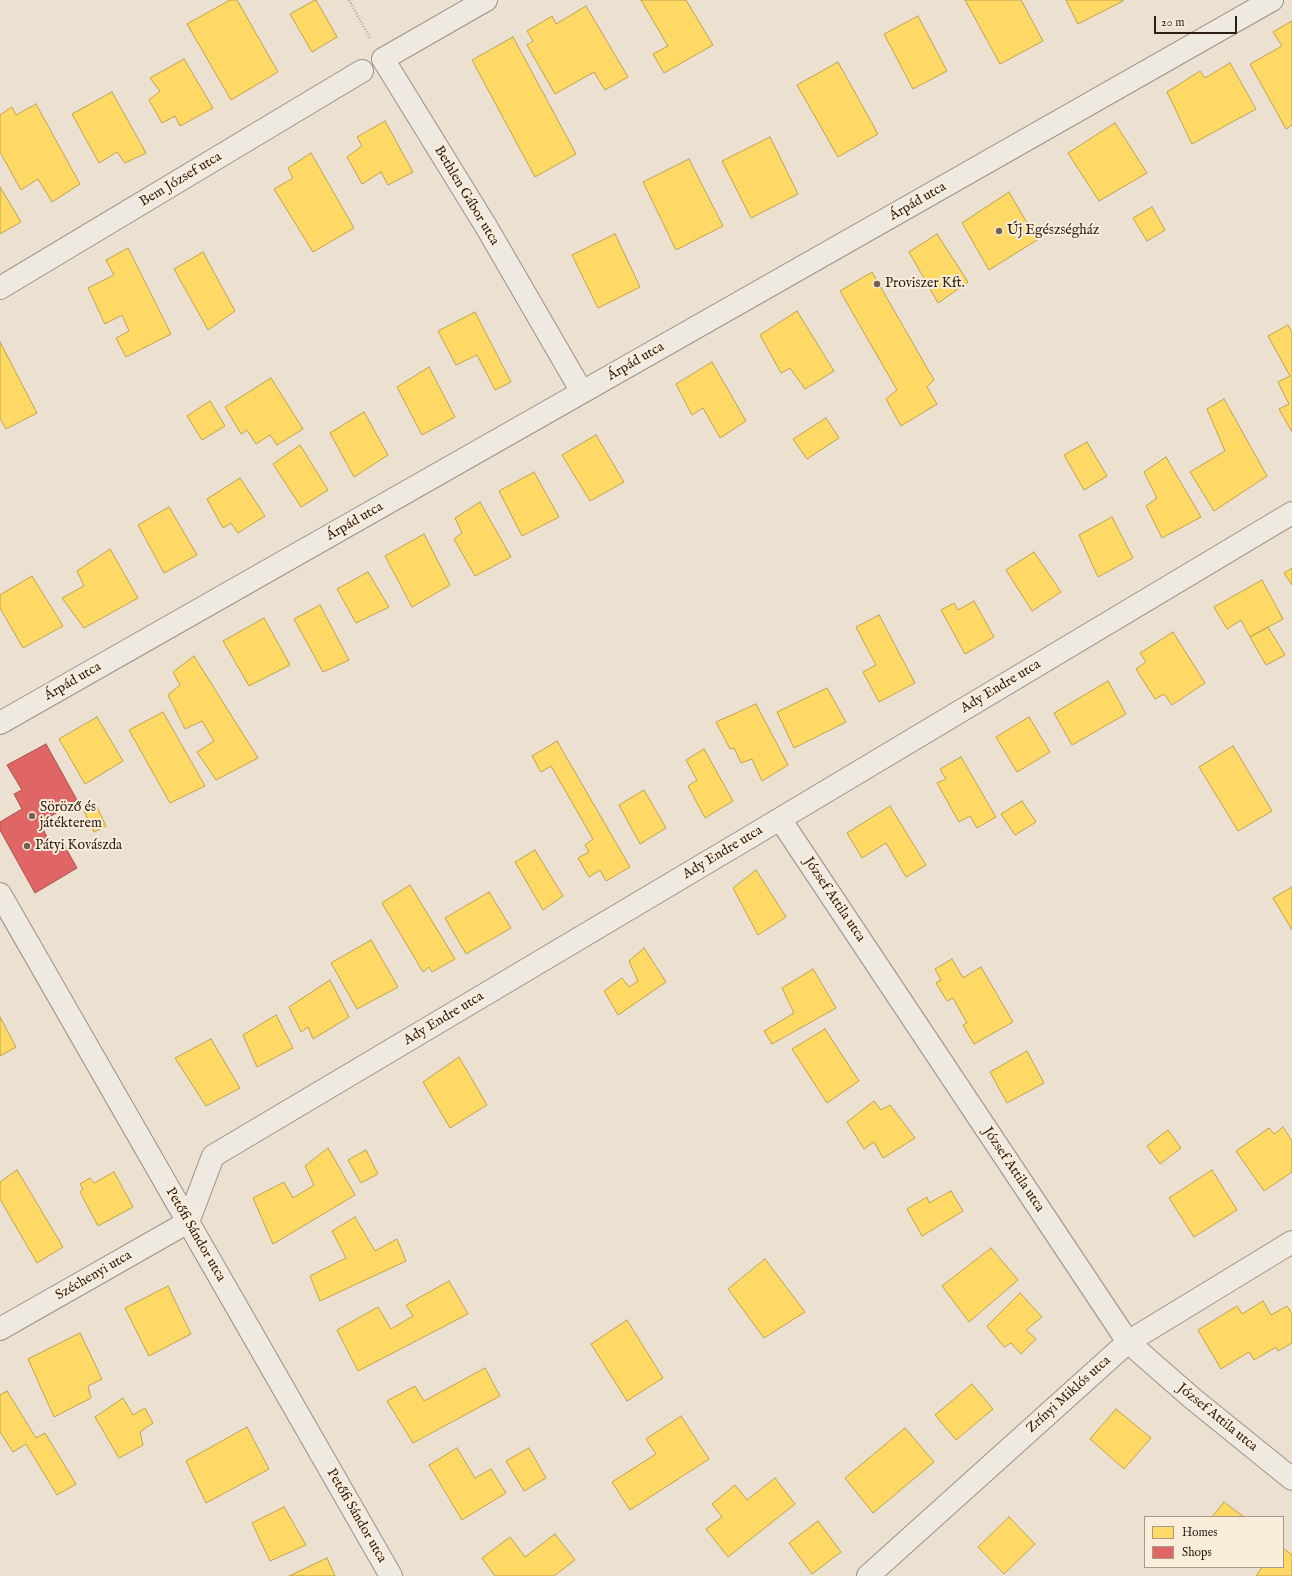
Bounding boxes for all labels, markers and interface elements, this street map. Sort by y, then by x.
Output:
scale bar [1156,8,1239,34]
text: 20 m [1161,15,1184,30]
street label: Bethlen Gábor utca [430,143,502,249]
street label: Bem József utca [137,149,225,211]
street label: Árpád utca [887,179,949,225]
place label: Új Egészségház [1007,223,1099,239]
marker: Új Egészségház [994,226,1004,236]
place label: Proviszer Kft. [885,276,965,292]
marker: Proviszer Kft. [872,279,882,289]
street label: Árpád utca [605,339,667,385]
street label: Árpád utca [324,499,386,545]
street label: Ady Endre utca [958,657,1044,717]
street label: Árpád utca [42,659,104,705]
place label: Söröző és játékterem [40,800,102,832]
marker: Söröző és játékterem [27,811,37,821]
street label: Ady Endre utca [680,823,766,883]
place label: Pátyi Kovászda [35,838,122,854]
marker: Pátyi Kovászda [22,841,32,851]
street label: József Attila utca [799,854,869,946]
street label: Ady Endre utca [401,989,487,1049]
street label: József Attila utca [978,1124,1048,1216]
street label: Petőfi Sándor utca [161,1185,229,1285]
street label: Széchenyi utca [53,1247,135,1305]
street label: Zrínyi Miklós utca [1023,1353,1115,1437]
street label: József Attila utca [1173,1380,1261,1456]
street label: Petőfi Sándor utca [322,1466,390,1566]
legend [1144,1516,1284,1568]
text: Homes [1182,1525,1218,1540]
text: Shops [1182,1545,1212,1560]

